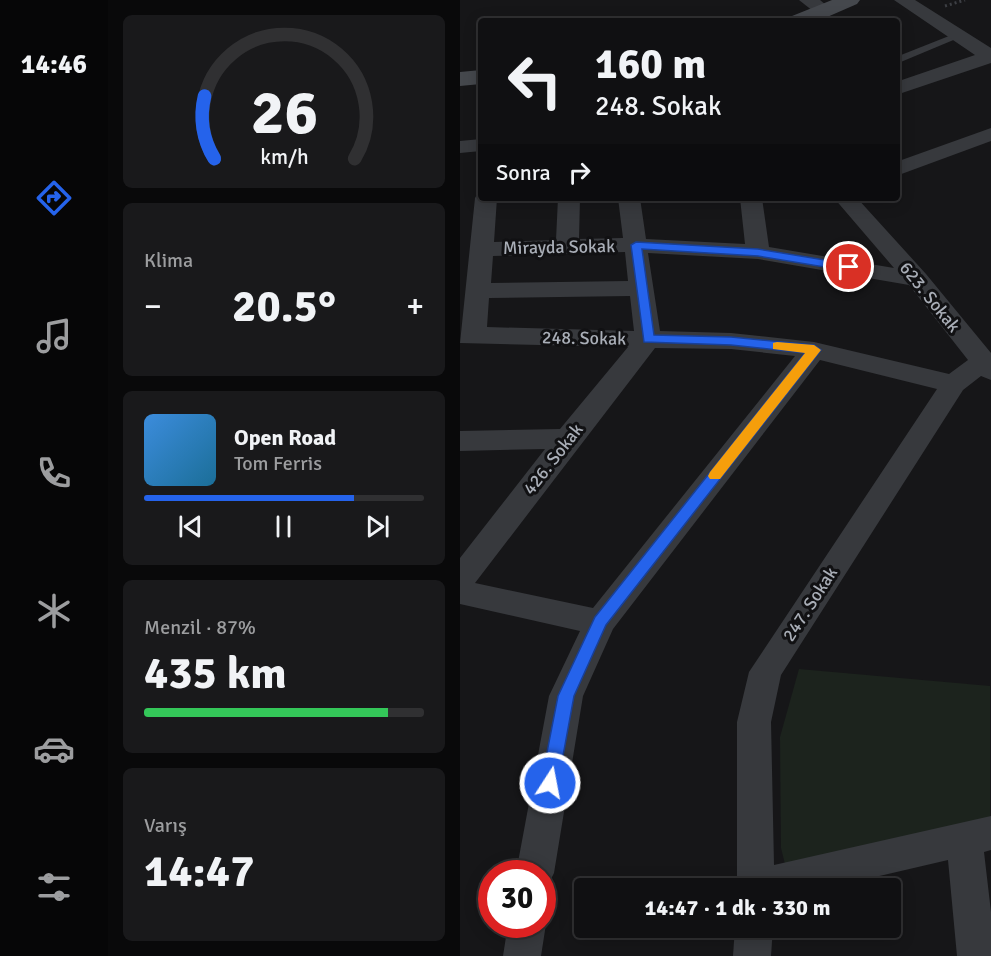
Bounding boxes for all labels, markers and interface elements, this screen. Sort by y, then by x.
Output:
text: 160 m [595,39,706,90]
icon: left [496,42,574,120]
text: 14:46 [21,48,87,81]
text: 26 [250,74,318,151]
text: 248. Sokak [595,90,722,123]
text: km/h [260,144,308,170]
icon: right [563,156,596,189]
text: Sonra [496,159,551,186]
icon: directions [33,177,75,219]
street label: Mirayda Sokak [503,235,615,259]
pin [823,241,874,292]
text: Klima [144,248,193,273]
icon: arrive [832,250,865,283]
street label: 623. Sokak [895,257,965,337]
text: 20.5° [232,279,336,334]
text: − [144,286,162,327]
text: + [406,286,424,327]
icon: music [33,315,75,357]
street label: 248. Sokak [542,326,626,350]
street label: 426. Sokak [518,419,588,499]
text: Open Road [234,424,336,451]
text: Tom Ferris [234,451,322,476]
icon: phone [33,452,75,494]
icon: previous [174,510,207,543]
icon: pause [267,510,300,543]
icon: next [361,510,394,543]
street label: 247. Sokak [778,563,842,645]
icon: climate [33,590,75,632]
text: Menzil · 87% [144,615,256,640]
text: 435 km [144,646,287,701]
icon: car [33,728,75,770]
position arrow [518,751,582,815]
text: Varış [144,813,187,838]
text: 14:47 [144,844,254,899]
speed limit sign: 30 [478,860,556,938]
icon: filters [33,866,75,908]
text: 14:47 · 1 dk · 330 m [644,894,831,921]

